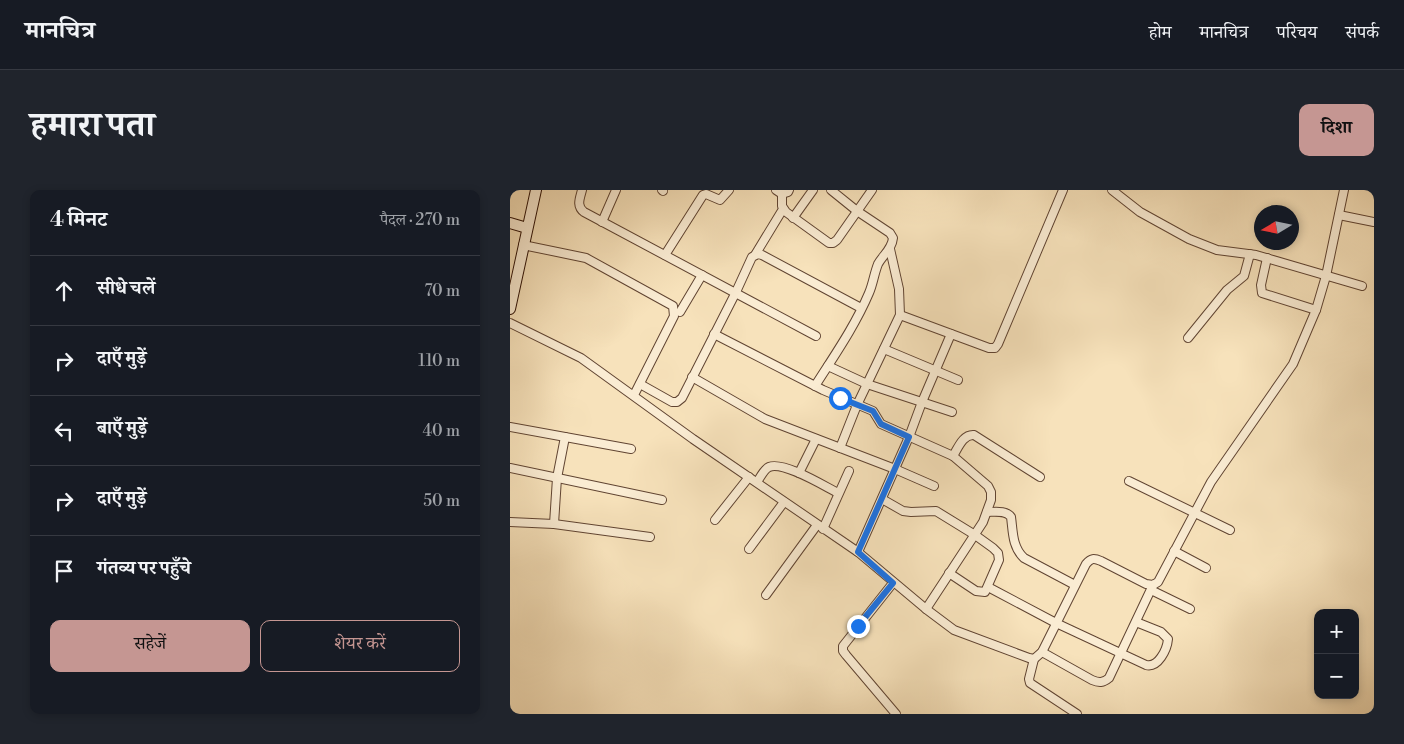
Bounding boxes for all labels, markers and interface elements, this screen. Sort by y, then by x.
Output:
text: मानचित्र [25,16,95,46]
text: होम [1149,21,1172,44]
text: मानचित्र [1200,21,1248,44]
text: परिचय [1276,21,1317,44]
text: संपर्क [1345,21,1379,44]
text: हमारा पता [30,104,155,147]
button: दिशा [1299,104,1374,156]
north arrow [1254,205,1299,250]
text: 4 मिनट [50,207,107,233]
text: पैदल · 270 m [380,210,460,230]
text: सीधे चलें [97,276,155,300]
icon: ahead [50,277,78,305]
text: 70 m [424,281,460,301]
text: दाएँ मुड़ें [97,346,147,370]
icon: right [50,347,78,375]
text: 110 m [418,351,460,371]
route start [829,387,852,410]
text: बाएँ मुड़ें [97,416,147,440]
icon: left [50,417,78,445]
text: 40 m [423,421,460,441]
text: दाएँ मुड़ें [97,486,147,510]
icon: right [50,487,78,515]
text: 50 m [423,491,460,511]
text: गंतव्य पर पहुँचे [97,556,191,580]
icon: arrive [50,557,78,585]
map controls [1314,609,1359,699]
button: + [1314,609,1359,654]
route end [847,615,870,638]
button: सहेजें [50,620,250,672]
button: शेयर करें [260,620,460,672]
button: − [1314,654,1359,699]

